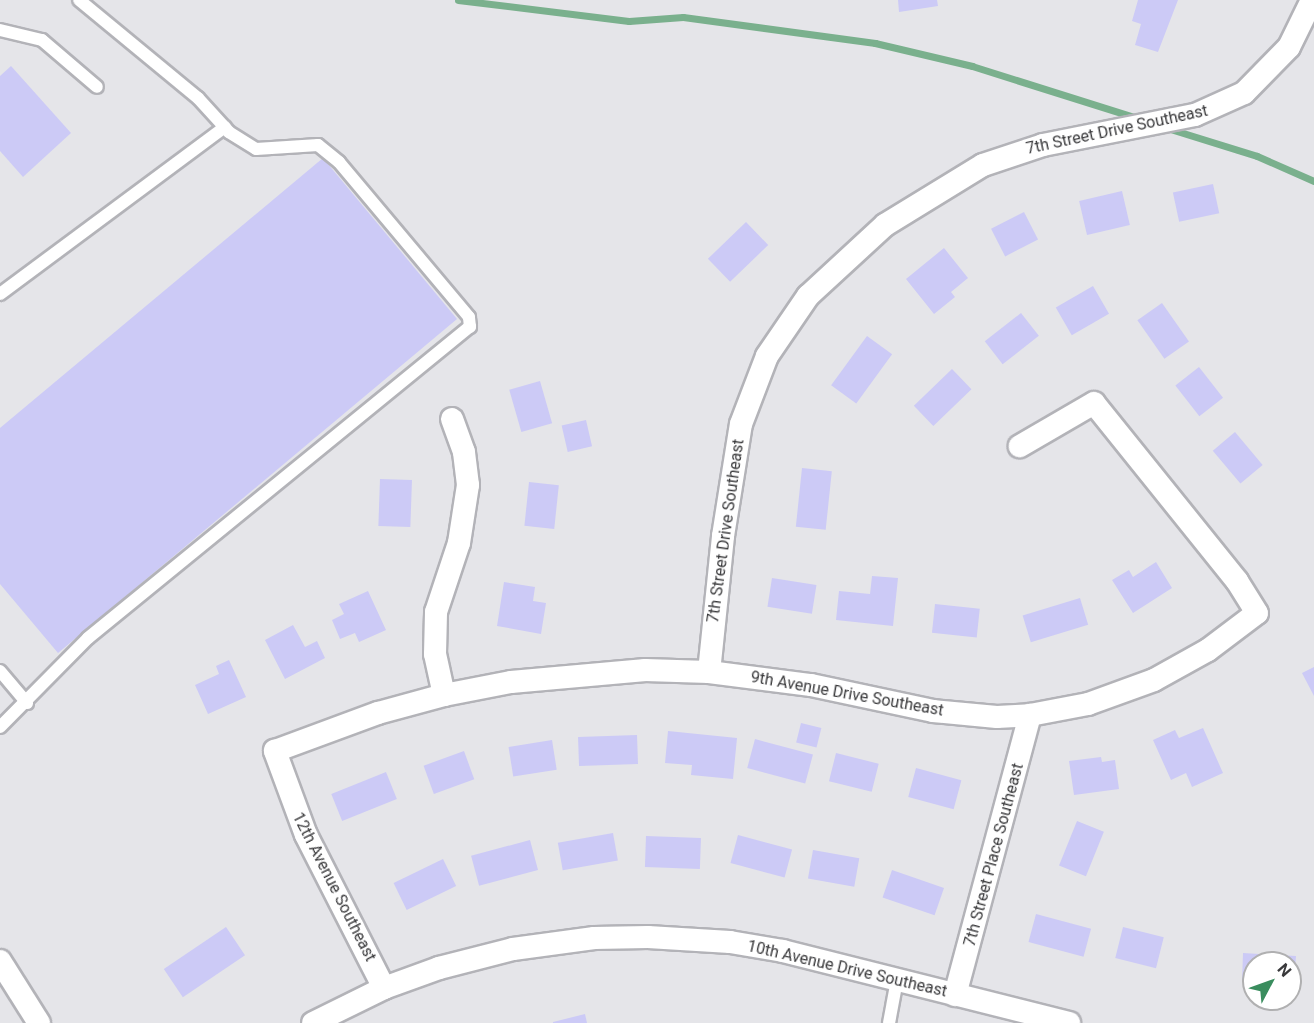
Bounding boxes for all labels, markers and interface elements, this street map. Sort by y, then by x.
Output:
street label: 7th Street Drive Southeast [1024,101,1210,159]
street label: 7th Street Drive Southeast [704,438,748,624]
street label: 9th Avenue Drive Southeast [749,668,945,720]
street label: 7th Street Place Southeast [960,761,1028,949]
street label: 12th Avenue Southeast [288,809,380,965]
street label: 10th Avenue Drive Southeast [745,937,949,1001]
north arrow [1242,951,1302,1011]
text: N [1274,960,1295,981]

